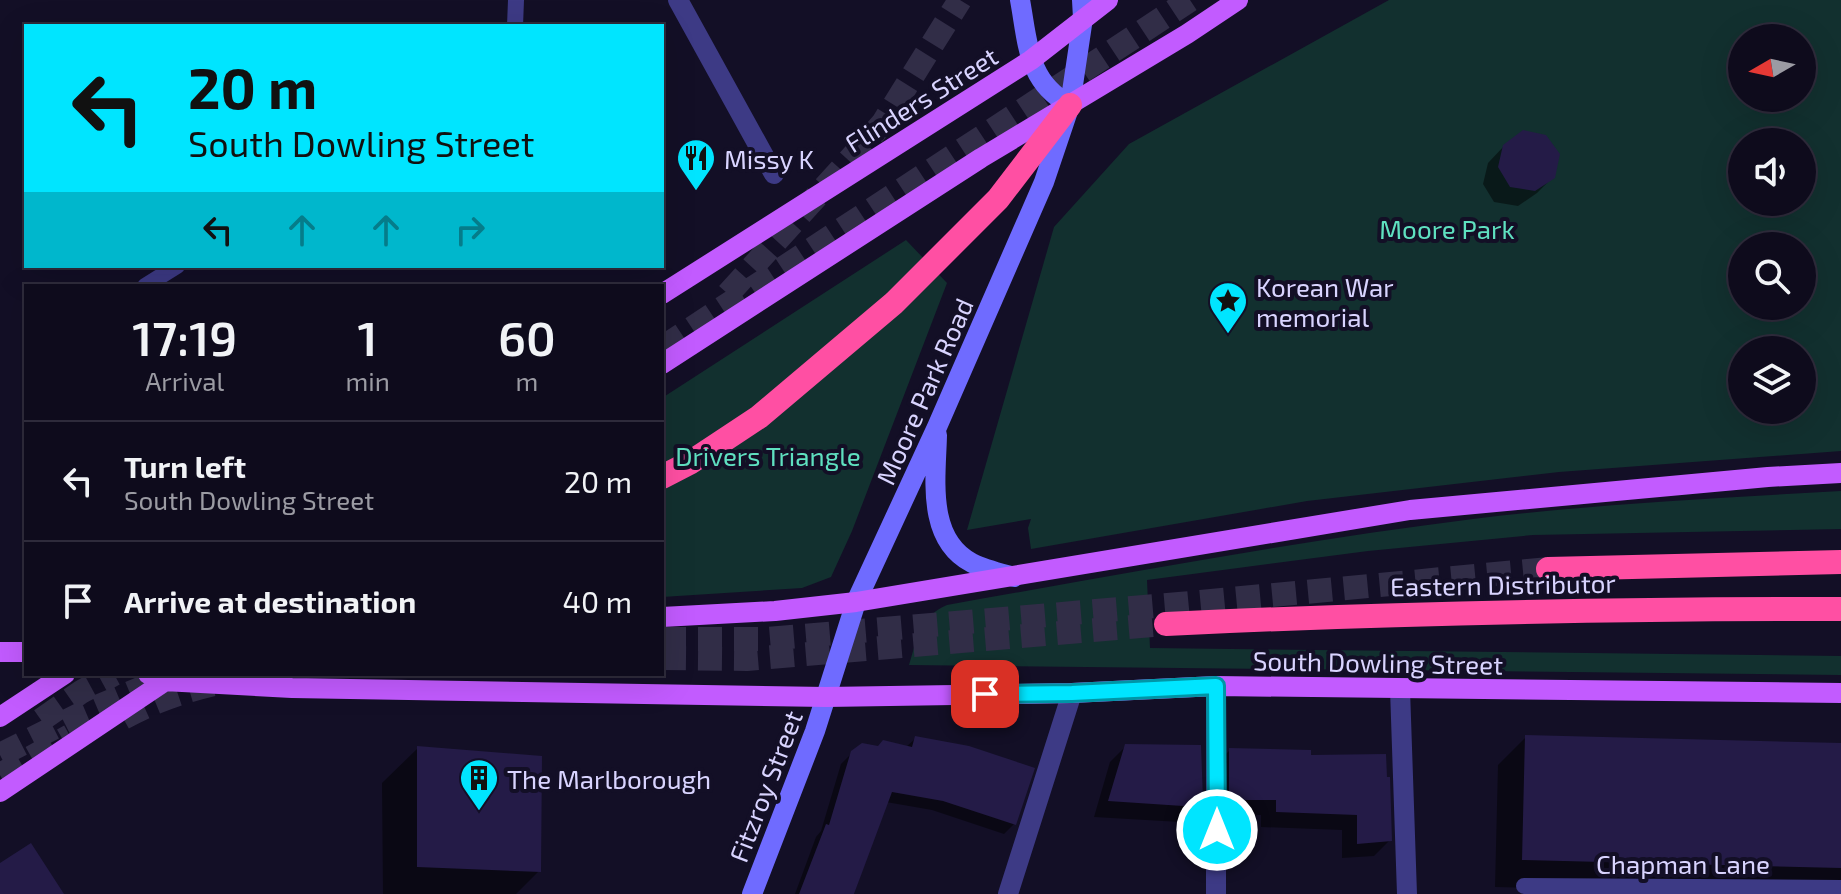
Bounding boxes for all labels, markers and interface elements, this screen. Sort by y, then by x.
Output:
north arrow [1728,24,1816,112]
map controls [1728,24,1816,424]
street label: Flinders Street [839,40,1003,158]
text: 20 m [188,53,317,120]
icon: left [56,56,160,160]
text: South Dowling Street [188,121,534,164]
button: sound [1728,128,1816,216]
restaurant icon: Missy K [675,137,717,192]
place label: Missy K [724,143,814,174]
icon: left [196,208,240,252]
icon: ahead [280,208,324,252]
icon: ahead [364,208,408,252]
icon: right [448,208,492,252]
park label: Moore Park [1379,213,1515,244]
button: search [1728,232,1816,320]
place label: Korean War memorial [1256,271,1394,332]
place icon: Korean War memorial [1207,280,1249,335]
street label: Moore Park Road [869,293,979,489]
text: 17:19 [132,308,237,366]
text: 1 [358,308,378,366]
text: 60 [498,308,556,366]
button: layers [1728,336,1816,424]
text: Arrival [145,365,224,396]
text: min [345,365,390,396]
text: m [516,365,538,396]
park label: Drivers Triangle [675,440,861,471]
text: Turn left [124,448,246,484]
icon: left [56,459,100,503]
text: 20 m [564,463,632,499]
text: South Dowling Street [124,484,374,515]
street label: Eastern Distributor [1390,567,1616,601]
icon: arrive [56,579,100,623]
text: Arrive at destination [124,583,416,619]
text: 40 m [562,583,632,619]
street label: South Dowling Street [1253,644,1503,680]
pin [951,660,1019,728]
icon: arrive [963,672,1007,716]
street label: Fitzroy Street [722,706,808,866]
building icon: The Marlborough [458,757,500,812]
place label: The Marlborough [507,763,711,794]
position arrow [1175,788,1259,872]
street label: Chapman Lane [1596,848,1770,879]

